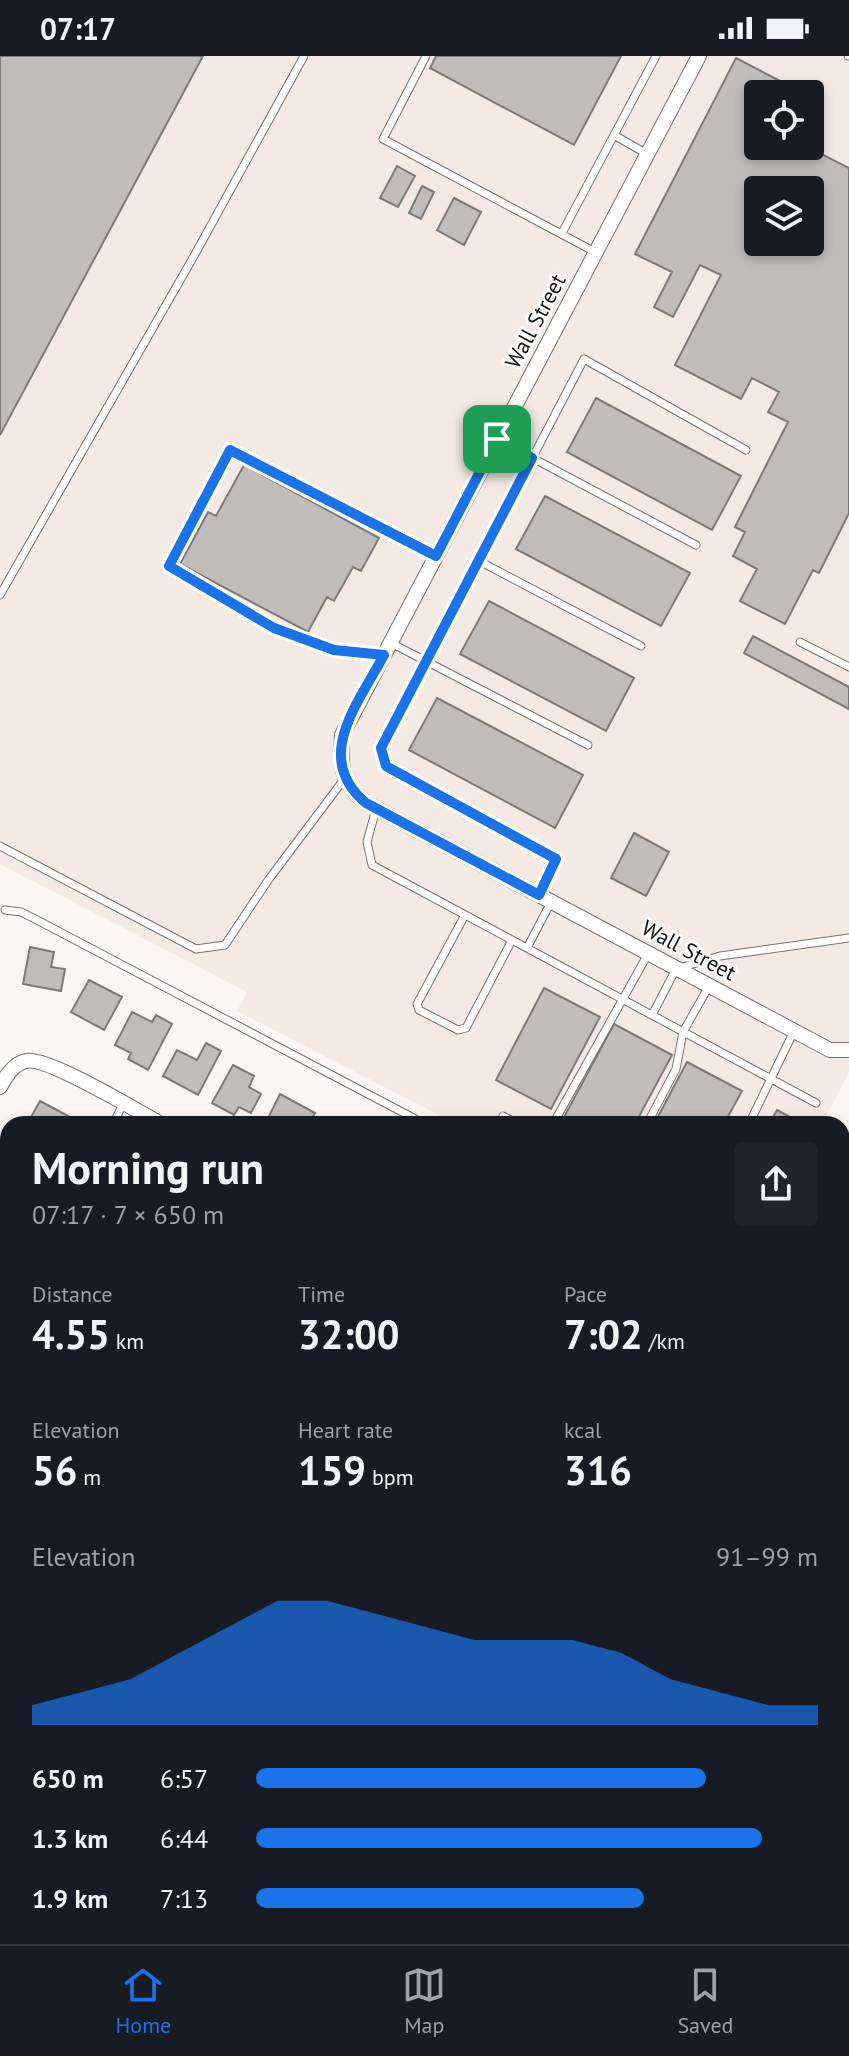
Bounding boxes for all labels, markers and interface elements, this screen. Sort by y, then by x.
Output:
text: 07:17 [40,9,116,48]
map controls [744,80,824,256]
button: locate [744,80,824,160]
button: layers [744,176,824,256]
street label: Wall Street [498,268,572,373]
pin [463,405,531,473]
icon: arrive [475,417,519,461]
street label: Wall Street [637,913,742,987]
text: Morning run [32,1139,264,1196]
button: share [734,1142,818,1226]
text: 07:17 · 7 × 650 m [32,1198,224,1231]
text: Distance [32,1280,113,1308]
text: Time [298,1280,345,1308]
text: Pace [564,1280,607,1308]
text: 4.55 [32,1308,110,1360]
text: 32:00 [298,1308,399,1360]
text: 7:02 [564,1308,643,1360]
text: km [110,1327,144,1355]
text: /km [643,1327,685,1355]
text: Elevation [32,1416,120,1444]
text: Heart rate [298,1416,393,1444]
text: kcal [564,1416,602,1444]
text: 56 [32,1444,77,1496]
text: 159 [298,1444,366,1496]
text: 316 [564,1444,632,1496]
text: m [77,1463,101,1491]
text: bpm [366,1463,414,1491]
text: Elevation [32,1540,136,1573]
text: 91–99 m [716,1540,818,1573]
text: 650 m [32,1762,104,1795]
text: 6:57 [160,1762,208,1795]
text: 1.3 km [32,1822,108,1855]
text: 6:44 [160,1822,208,1855]
text: 1.9 km [32,1882,108,1915]
text: 7:13 [160,1882,208,1915]
tab: Home [116,1963,171,2039]
tab: Map [402,1963,446,2039]
tab: Saved [677,1963,733,2039]

